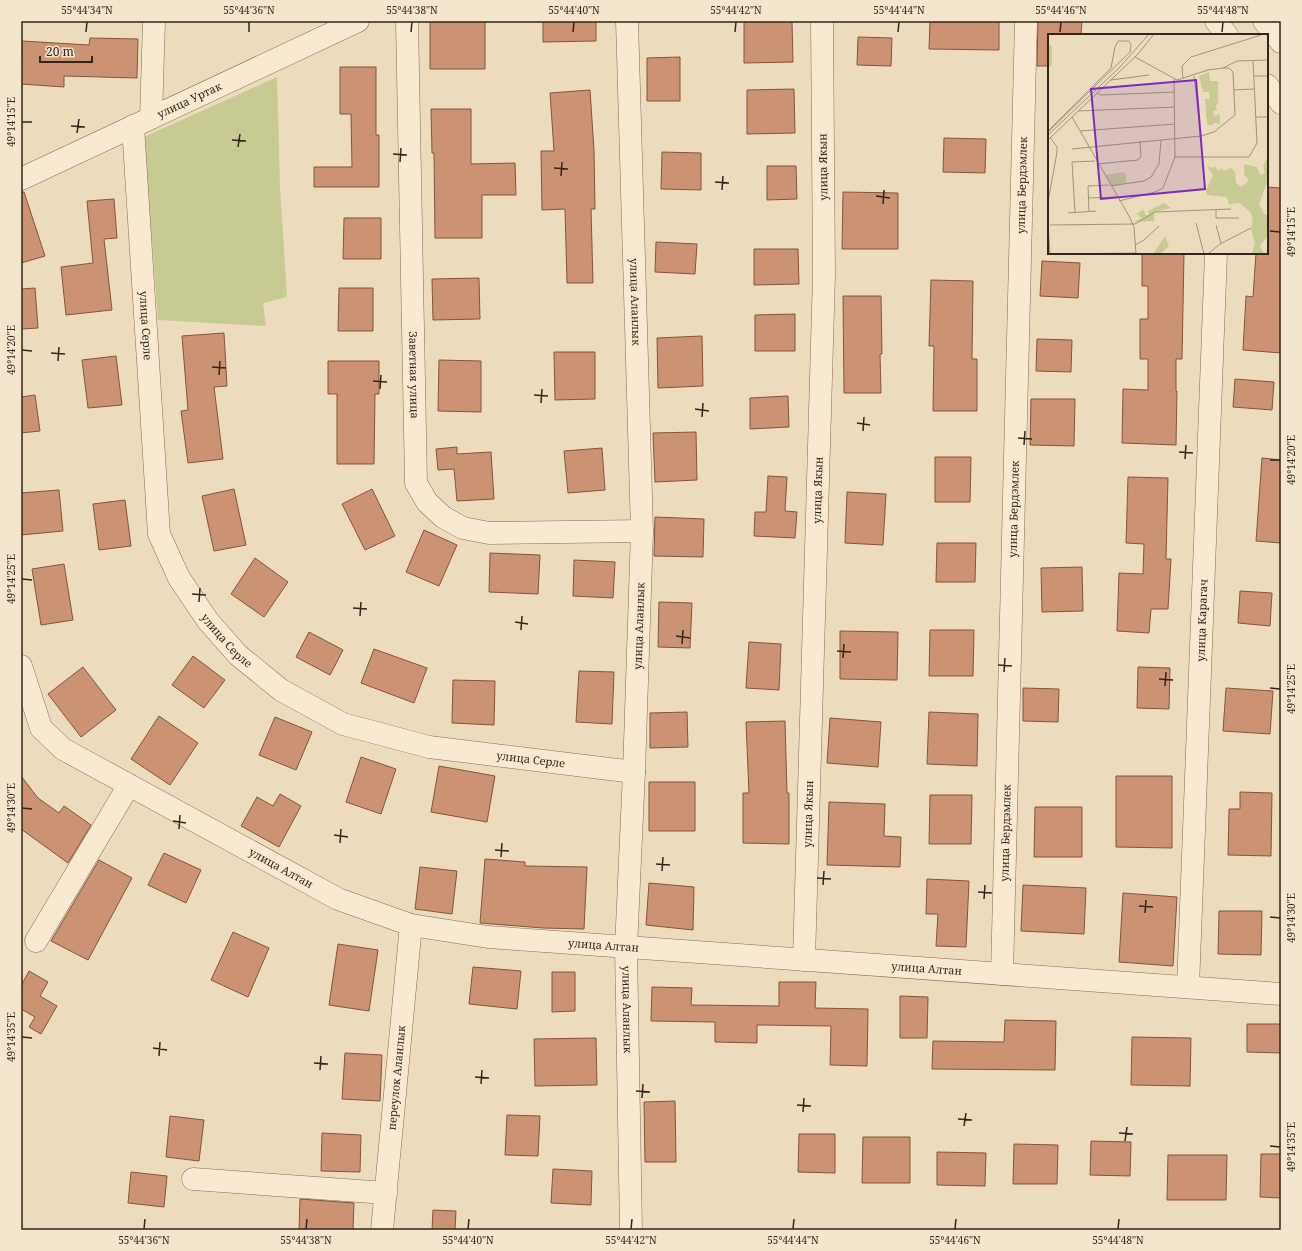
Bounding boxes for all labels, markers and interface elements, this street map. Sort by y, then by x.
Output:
text: 55°44'34"N [61,3,113,17]
text: 55°44'36"N [223,3,275,17]
text: 55°44'38"N [386,3,438,17]
text: 55°44'40"N [548,3,600,17]
text: 55°44'42"N [710,3,762,17]
text: 55°44'44"N [873,3,925,17]
text: 55°44'46"N [1035,3,1087,17]
text: 55°44'48"N [1197,3,1249,17]
inset map [1048,34,1268,254]
scale bar [40,38,92,64]
text: 20 m [46,43,74,60]
street label: улица Уртак [154,78,224,121]
text: 49°14'15"E [4,97,18,147]
street label: улица Якын [814,133,831,201]
street label: улица Бердэмлек [1013,136,1030,234]
text: 49°14'15"E [1284,207,1298,257]
street label: улица Аланлык [627,258,645,346]
street label: улица Серле [137,291,156,361]
text: 49°14'20"E [4,325,18,375]
street label: Заветная улица [406,331,423,419]
text: 49°14'20"E [1284,435,1298,485]
street label: улица Якын [809,456,826,524]
street label: улица Бердэмлек [1004,460,1022,558]
text: 49°14'25"E [4,554,18,604]
street label: улица Карагач [1192,579,1211,662]
street label: улица Аланлык [629,582,648,670]
street label: улица Серле [198,610,256,671]
text: 49°14'25"E [1284,664,1298,714]
street label: улица Серле [496,747,566,771]
street label: улица Якын [799,780,816,848]
text: 49°14'30"E [4,783,18,833]
street label: улица Бердэмлек [996,784,1014,882]
street label: улица Алтан [247,844,316,891]
text: 49°14'30"E [1284,893,1298,943]
street label: улица Алтан [568,935,639,955]
street label: улица Алтан [891,958,963,978]
street label: улица Аланлык [619,966,636,1054]
text: 49°14'35"E [4,1012,18,1062]
street label: переулок Аланлык [384,1024,408,1131]
text: 49°14'35"E [1284,1122,1298,1172]
text: 55°44'36"N [118,1233,170,1247]
text: 55°44'38"N [280,1233,332,1247]
text: 55°44'40"N [442,1233,494,1247]
text: 55°44'42"N [605,1233,657,1247]
text: 55°44'44"N [767,1233,819,1247]
text: 55°44'46"N [929,1233,981,1247]
text: 55°44'48"N [1092,1233,1144,1247]

